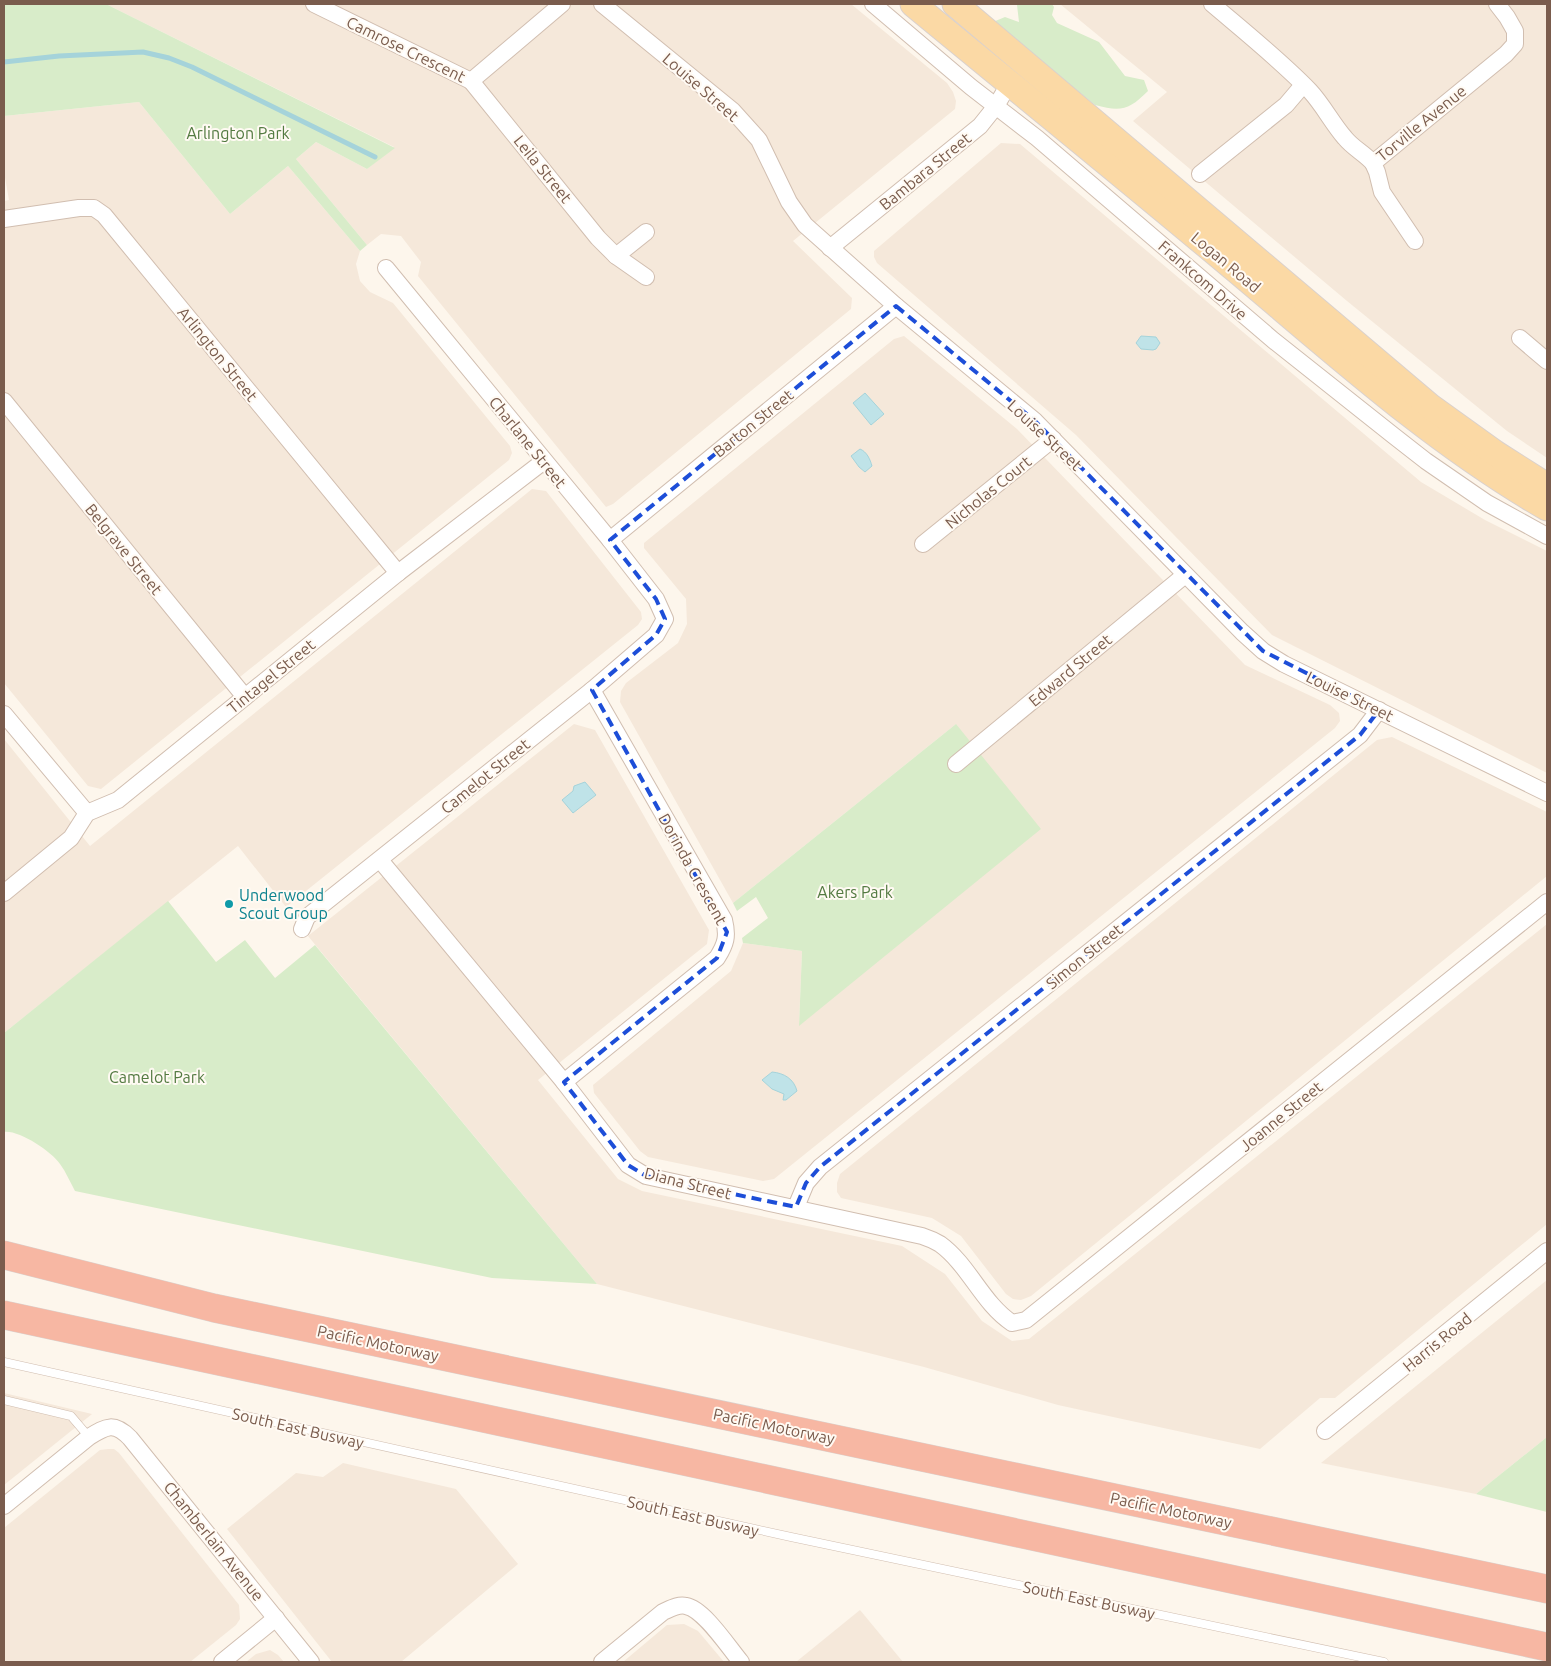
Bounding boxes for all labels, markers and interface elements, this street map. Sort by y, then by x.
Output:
street label: Camrose Crescent [344,12,469,86]
street label: Louise Street [659,49,743,125]
street label: Torville Avenue [1372,81,1470,165]
park label: Arlington Park [186,124,290,142]
street label: Bambara Street [876,128,975,213]
street label: Leila Street [510,132,576,207]
street label: Logan Road [1188,228,1264,296]
street label: Frankcom Drive [1155,237,1251,323]
street label: Arlington Street [175,303,262,405]
street label: Barton Street [709,385,797,461]
street label: Charlane Street [486,393,571,492]
street label: Louise Street [1004,396,1086,474]
street label: Nicholas Court [942,452,1035,532]
street label: Belgrave Street [82,500,167,599]
street label: Edward Street [1025,630,1116,710]
street label: Tintagel Street [224,635,319,717]
street label: Louise Street [1304,667,1397,725]
street label: Camelot Street [437,734,534,817]
street label: Dorinda Crescent [655,810,731,928]
park label: Akers Park [817,883,893,901]
place label: Underwood Scout Group [239,886,328,922]
marker: Underwood Scout Group [223,898,235,910]
street label: Simon Street [1042,919,1126,992]
park label: Camelot Park [109,1068,205,1086]
street label: Joanne Street [1236,1077,1326,1155]
street label: Diana Street [643,1163,734,1203]
street label: Harris Road [1399,1309,1475,1375]
street label: Pacific Motorway [316,1321,441,1365]
street label: South East Busway [230,1404,366,1452]
street label: Pacific Motorway [712,1404,837,1448]
street label: Chamberlain Avenue [160,1478,268,1604]
street label: Pacific Motorway [1109,1488,1234,1532]
street label: South East Busway [625,1492,761,1540]
street label: South East Busway [1021,1577,1157,1623]

